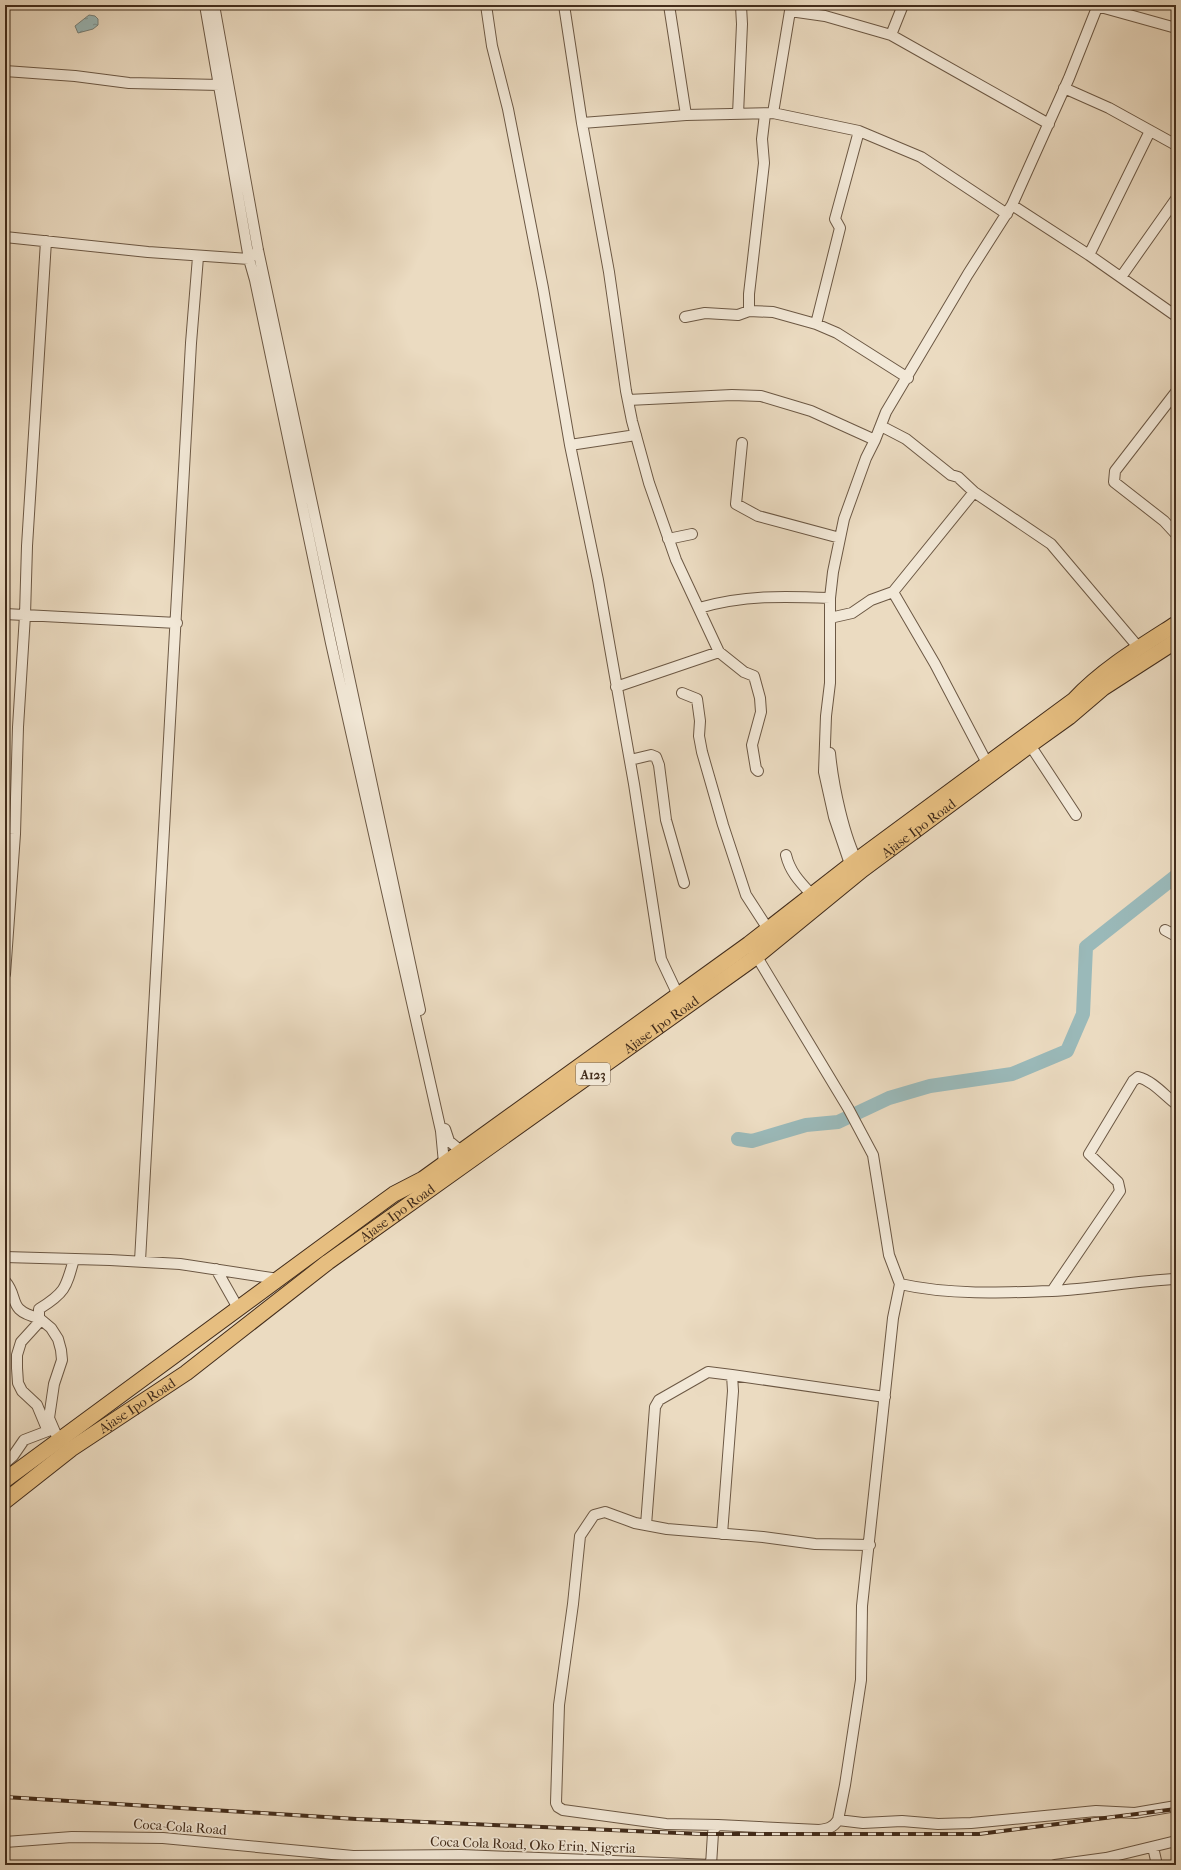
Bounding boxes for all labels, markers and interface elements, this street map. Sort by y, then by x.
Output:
street label: Ajase Ipo Road [877,795,959,862]
street label: Ajase Ipo Road [619,992,702,1058]
road number: A123 [576,1063,610,1085]
street label: Ajase Ipo Road [355,1180,438,1246]
street label: Ajase Ipo Road [94,1374,179,1438]
street label: Coca-Cola Road [133,1815,228,1839]
street label: Coca Cola Road, Oko Erin, Nigeria [430,1833,637,1857]

